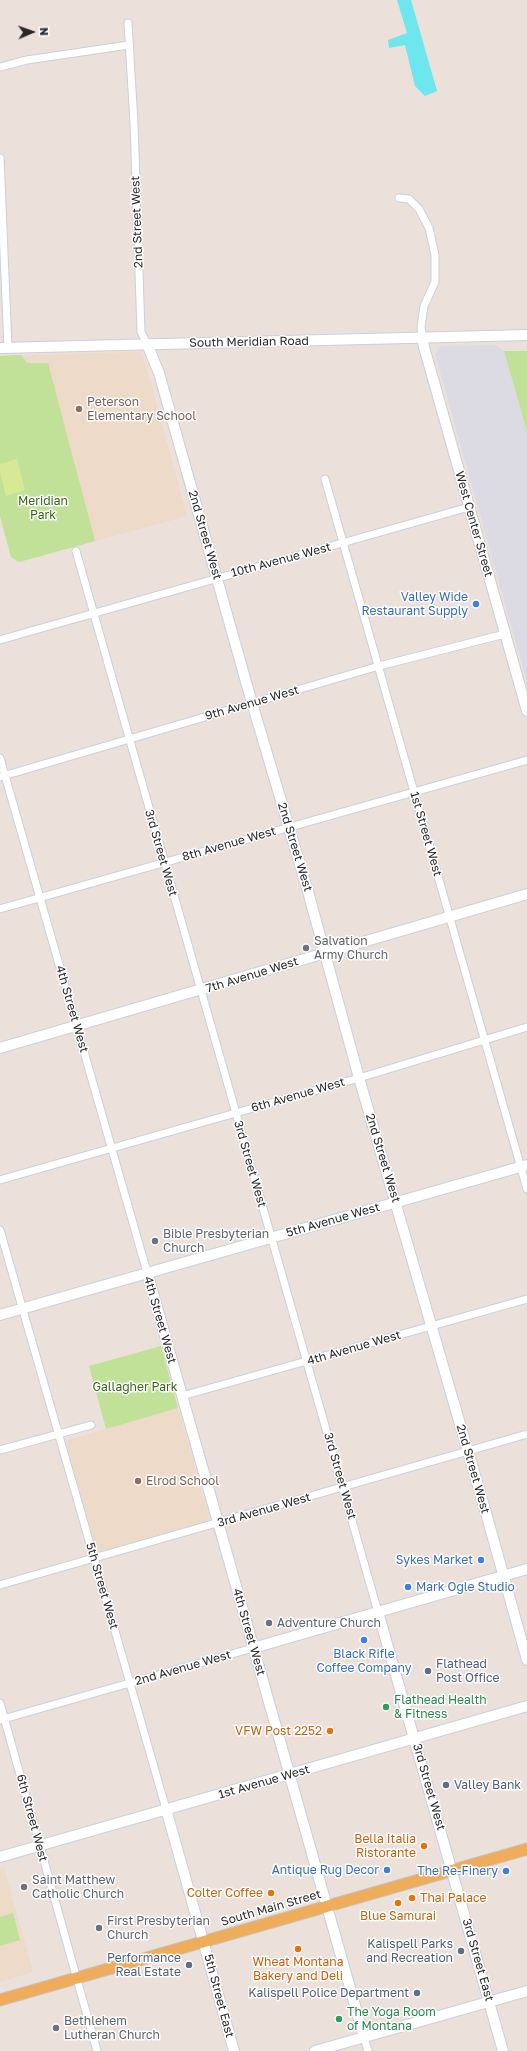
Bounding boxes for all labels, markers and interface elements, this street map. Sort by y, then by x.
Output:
north arrow [12,12,52,52]
text: N [38,27,51,36]
street label: 2nd Street West [128,176,146,268]
street label: South Meridian Road [189,334,309,350]
place label: Peterson Elementary School [87,395,196,423]
marker: Peterson Elementary School [74,404,84,414]
street label: West Center Street [452,469,496,579]
street label: 2nd Street West [185,489,225,581]
park label: Meridian Park [18,494,68,522]
street label: 10th Avenue West [229,540,333,580]
place label: Valley Wide Restaurant Supply [361,590,468,618]
marker: Valley Wide Restaurant Supply [471,599,481,609]
street label: 9th Avenue West [203,683,301,723]
street label: 1st Street West [407,790,445,878]
street label: 2nd Street West [275,801,315,893]
street label: 3rd Street West [142,808,180,898]
street label: 8th Avenue West [180,824,278,864]
place label: Salvation Army Church [314,934,388,962]
marker: Salvation Army Church [301,943,311,953]
street label: 7th Avenue West [204,954,300,996]
street label: 4th Street West [53,964,91,1054]
street label: 6th Avenue West [249,1075,347,1115]
street label: 2nd Street West [363,1112,403,1204]
street label: 3rd Street West [231,1119,269,1209]
street label: 5th Avenue West [285,1200,381,1240]
place label: Bible Presbyterian Church [163,1227,269,1255]
marker: Bible Presbyterian Church [150,1236,160,1246]
street label: 4th Street West [141,1275,179,1365]
street label: 4th Avenue West [305,1328,403,1368]
park label: Gallagher Park [92,1380,178,1394]
street label: 2nd Street West [453,1423,493,1515]
street label: 3rd Street West [321,1431,359,1521]
place label: Elrod School [146,1474,219,1488]
marker: Elrod School [133,1476,143,1486]
street label: 3rd Avenue West [216,1490,312,1530]
street label: 5th Street West [83,1541,121,1631]
place label: Sykes Market [396,1553,473,1567]
marker: Sykes Market [476,1555,486,1565]
place label: Mark Ogle Studio [416,1580,515,1594]
marker: Mark Ogle Studio [403,1582,413,1592]
street label: 4th Street West [230,1587,268,1677]
place label: Adventure Church [277,1616,381,1630]
marker: Adventure Church [264,1618,274,1628]
marker: Black Rifle Coffee Company [359,1635,369,1645]
street label: 2nd Avenue West [133,1647,233,1689]
place label: Black Rifle Coffee Company [317,1647,411,1675]
place label: Flathead Post Office [436,1657,500,1685]
marker: Flathead Post Office [423,1666,433,1676]
place label: Flathead Health & Fitness [394,1693,487,1721]
marker: Flathead Health & Fitness [381,1702,391,1712]
place label: VFW Post 2252 [235,1724,322,1738]
marker: VFW Post 2252 [325,1726,335,1736]
street label: 3rd Street West [410,1742,448,1832]
street label: 1st Avenue West [217,1762,311,1802]
street label: 6th Street West [13,1773,51,1863]
place label: Valley Bank [454,1778,521,1792]
marker: Valley Bank [441,1780,451,1790]
place label: Bella Italia Ristorante [354,1832,416,1860]
marker: Bella Italia Ristorante [419,1841,429,1851]
place label: Antique Rug Decor [272,1863,379,1877]
place label: The Re-Finery [417,1864,498,1878]
marker: Antique Rug Decor [382,1865,392,1875]
marker: The Re-Finery [501,1866,511,1876]
place label: Saint Matthew Catholic Church [32,1873,124,1901]
marker: Saint Matthew Catholic Church [19,1882,29,1892]
place label: Colter Coffee [187,1886,263,1900]
street label: South Main Street [219,1887,323,1929]
marker: Colter Coffee [266,1888,276,1898]
place label: Thai Palace [420,1891,486,1905]
marker: Thai Palace [407,1893,417,1903]
marker: Blue Samurai [393,1898,403,1908]
place label: Blue Samurai [360,1909,436,1923]
place label: First Presbyterian Church [107,1914,210,1942]
street label: 3rd Street East [459,1917,497,2003]
marker: First Presbyterian Church [94,1923,104,1933]
place label: Kalispell Parks and Recreation [366,1937,453,1965]
marker: Wheat Montana Bakery and Deli [293,1944,303,1954]
marker: Kalispell Parks and Recreation [456,1946,466,1956]
place label: Performance Real Estate [107,1951,181,1979]
street label: 5th Street East [201,1953,237,2039]
place label: Wheat Montana Bakery and Deli [253,1955,343,1983]
marker: Performance Real Estate [184,1960,194,1970]
place label: Kalispell Police Department [248,1986,409,2000]
marker: Kalispell Police Department [412,1988,422,1998]
place label: The Yoga Room of Montana [347,2005,436,2033]
place label: Bethlehem Lutheran Church [64,2014,160,2042]
marker: The Yoga Room of Montana [334,2014,344,2024]
marker: Bethlehem Lutheran Church [51,2023,61,2033]

